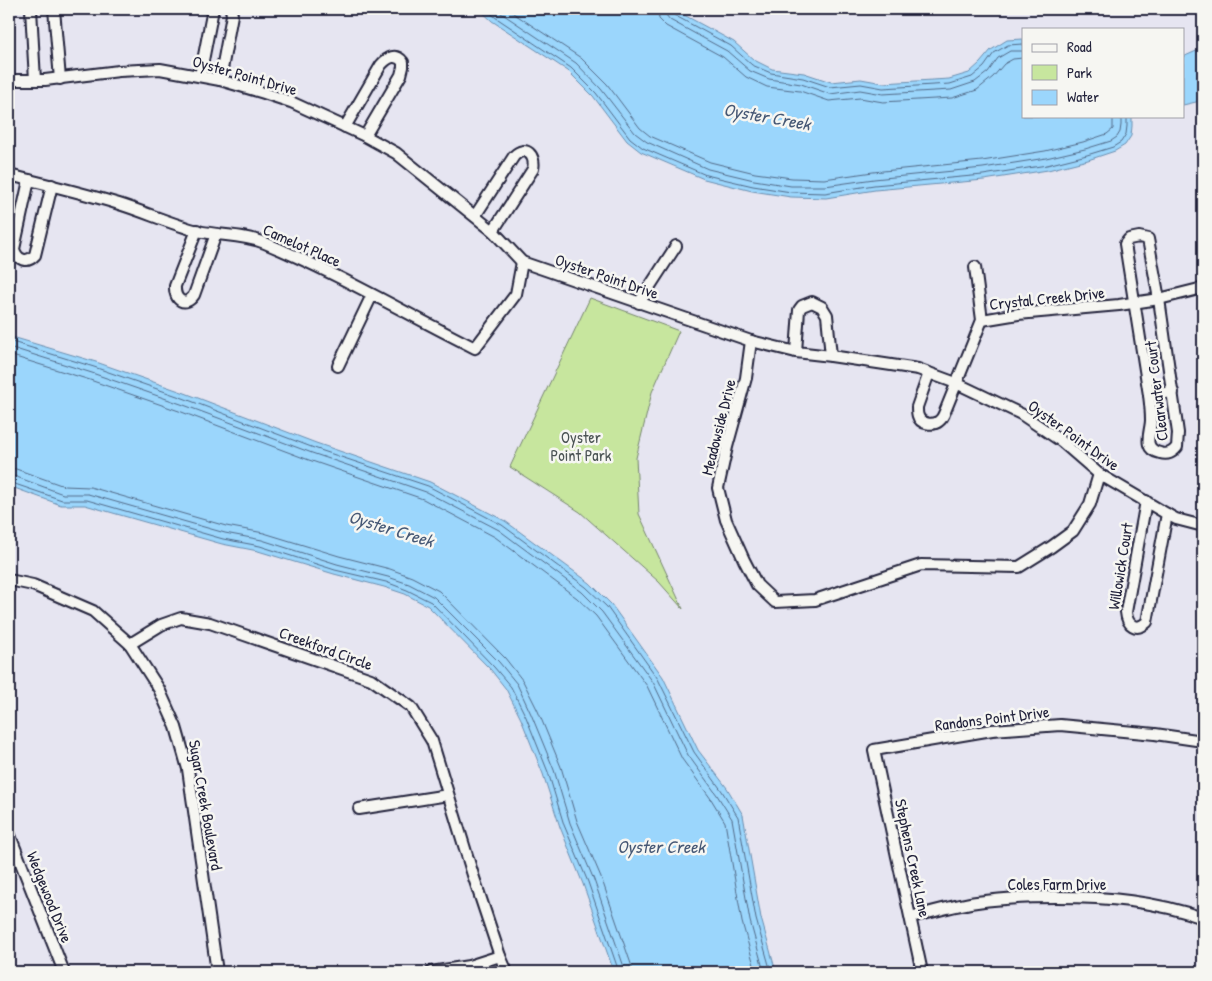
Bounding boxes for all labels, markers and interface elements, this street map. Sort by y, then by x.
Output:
legend [1022,28,1184,118]
text: Road [1067,36,1092,57]
street label: Oyster Point Drive [190,50,300,101]
text: Park [1067,62,1092,83]
text: Water [1067,86,1099,107]
water label: Oyster Creek [722,97,814,137]
street label: Camelot Place [260,218,345,272]
street label: Oyster Point Drive [552,248,662,304]
street label: Crystal Creek Drive [988,281,1106,315]
street label: Clearwater Court [1139,339,1173,442]
street label: Meadowside Drive [695,376,741,477]
street label: Oyster Point Drive [1024,394,1125,476]
park label: Oyster Point Park [551,426,612,466]
water label: Oyster Creek [346,504,438,554]
street label: Willowick Court [1102,521,1138,611]
street label: Creekford Circle [276,621,376,675]
street label: Randons Point Drive [934,700,1051,736]
street label: Sugar Creek Boulevard [184,738,228,872]
street label: Stephens Creek Lane [890,797,936,920]
water label: Oyster Creek [617,834,706,859]
street label: Wedgewood Drive [22,848,78,946]
street label: Coles Farm Drive [1008,873,1107,895]

